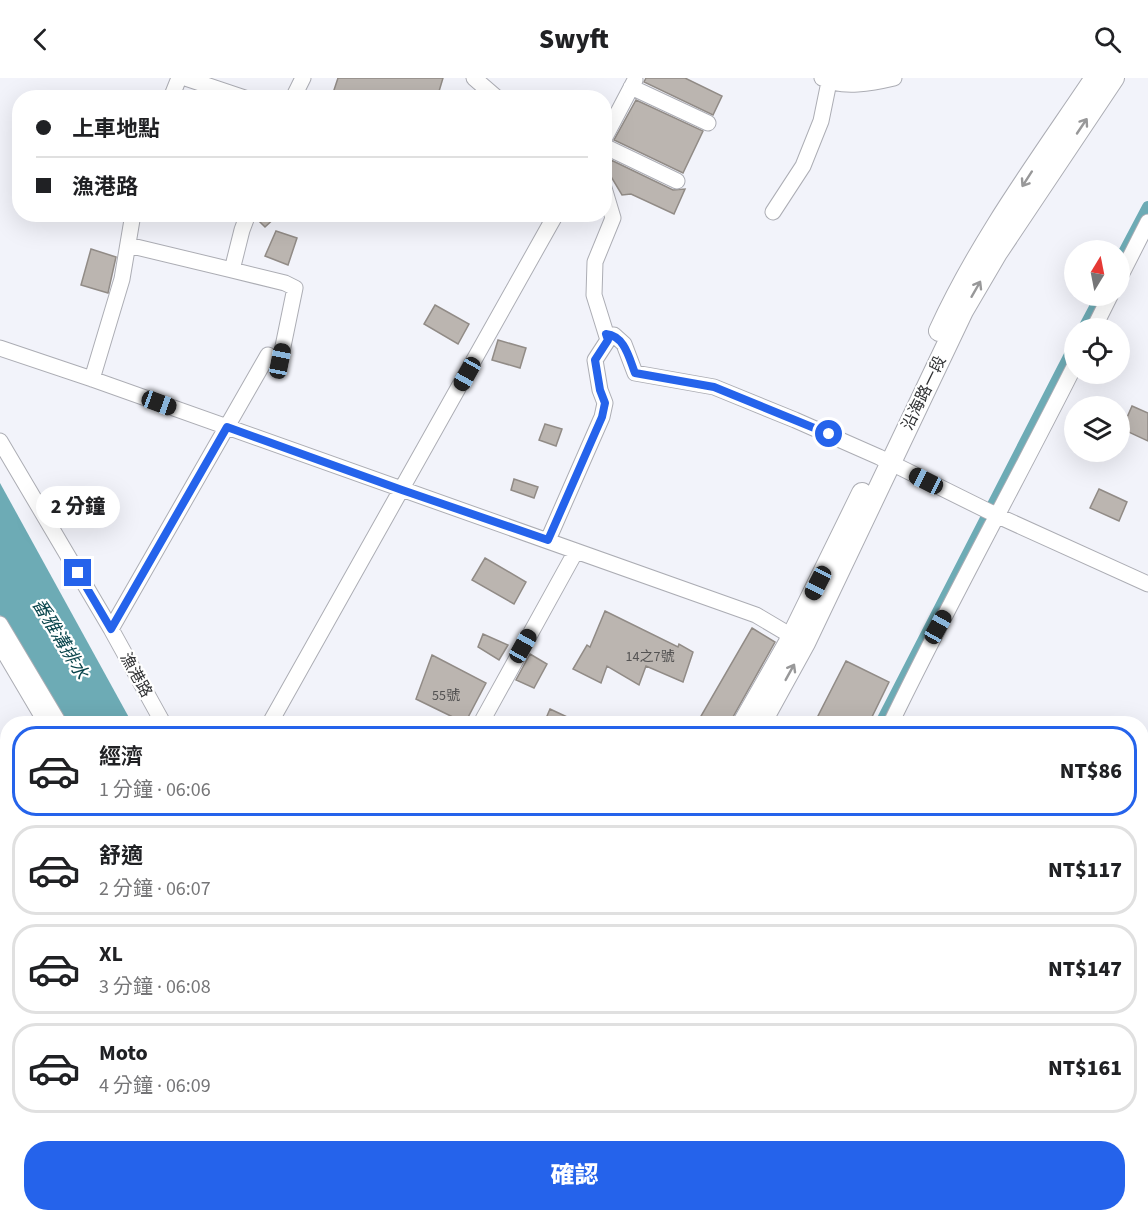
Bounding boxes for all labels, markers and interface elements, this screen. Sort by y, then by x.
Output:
text: Swyft [539,20,609,59]
icon: back [24,23,57,56]
icon: search [1091,23,1124,56]
text: 上車地點 [72,113,160,145]
one-way arrow [1076,118,1088,135]
one-way arrow [1021,170,1033,187]
text: 漁港路 [72,171,138,203]
north arrow [1064,240,1130,306]
map controls [1064,240,1130,462]
one-way arrow [970,281,982,298]
button: locate [1064,318,1130,384]
car [268,342,292,380]
street label: 沿海路一段 [897,352,951,434]
car [450,354,484,394]
car [139,388,179,418]
button: layers [1064,396,1130,462]
route start [815,420,842,447]
car [906,465,946,497]
callout: 2 分鐘 [36,486,120,528]
text: 2 分鐘 [51,493,105,521]
route end [64,559,91,586]
car [802,563,834,603]
water label: 番雅溝排水 [26,594,94,685]
car [921,607,955,647]
car [506,626,540,666]
house number: 14之7號 [626,647,674,667]
street label: 漁港路 [115,649,157,701]
one-way arrow [784,664,796,681]
house number: 55號 [432,686,460,706]
text: 經濟 [99,741,143,773]
icon: car [27,744,81,798]
text: NT$86 [1060,755,1122,787]
text: 1 分鐘 · 06:06 [99,776,211,804]
text: 舒適 [99,840,143,872]
icon: car [27,843,81,897]
text: NT$117 [1048,854,1122,886]
text: 2 分鐘 · 06:07 [99,875,211,903]
text: XL [99,938,123,970]
icon: car [27,942,81,996]
text: NT$147 [1048,953,1122,985]
text: 3 分鐘 · 06:08 [99,973,211,1001]
text: Moto [99,1037,148,1069]
icon: car [27,1041,81,1095]
text: NT$161 [1048,1052,1122,1084]
text: 4 分鐘 · 06:09 [99,1072,211,1100]
button: 確認 [24,1141,1125,1210]

